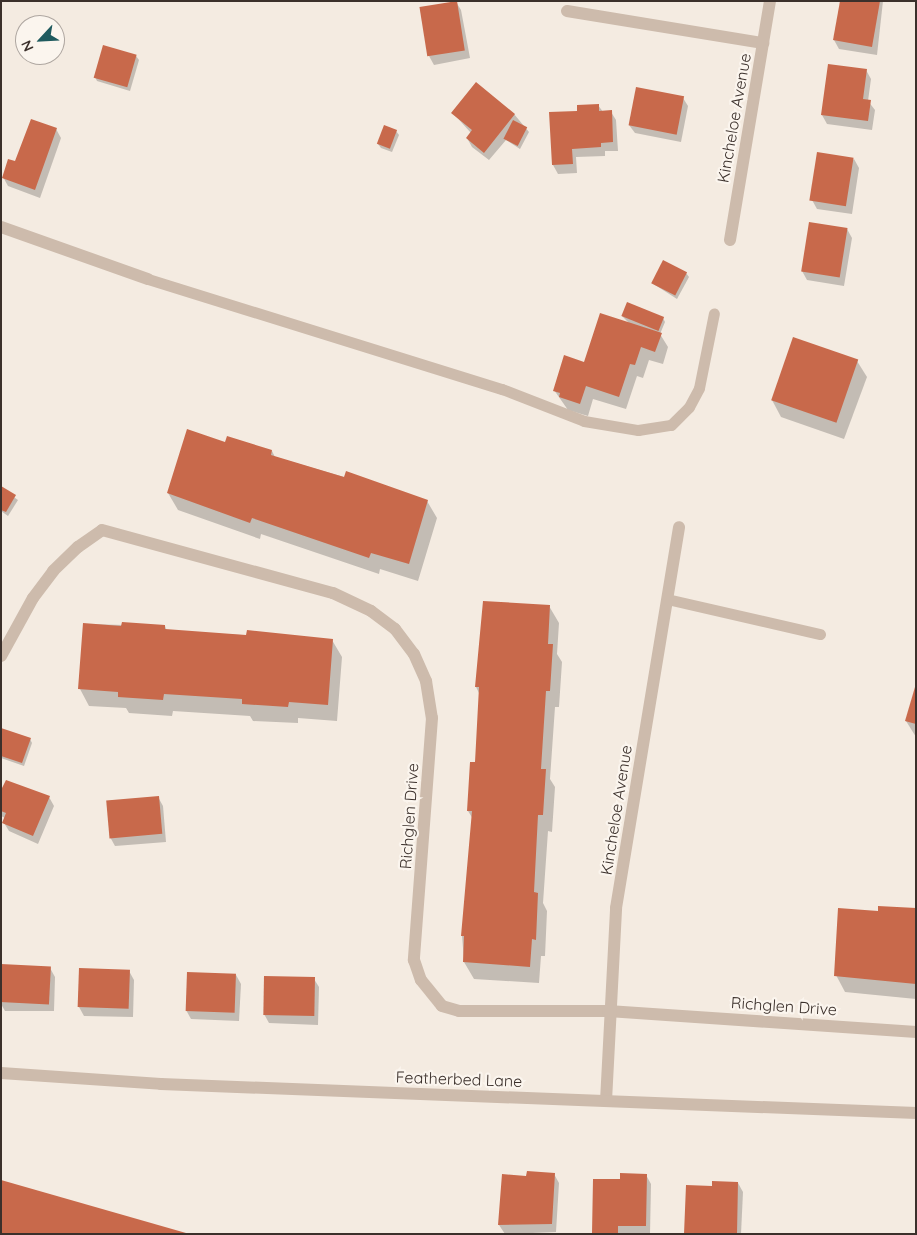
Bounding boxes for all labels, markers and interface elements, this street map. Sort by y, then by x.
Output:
north arrow [15,15,65,65]
text: N [17,37,38,54]
street label: Kincheloe Avenue [713,52,755,184]
street label: Kincheloe Avenue [596,744,636,876]
street label: Richglen Drive [396,762,422,870]
street label: Richglen Drive [730,993,838,1019]
street label: Featherbed Lane [395,1067,523,1091]

